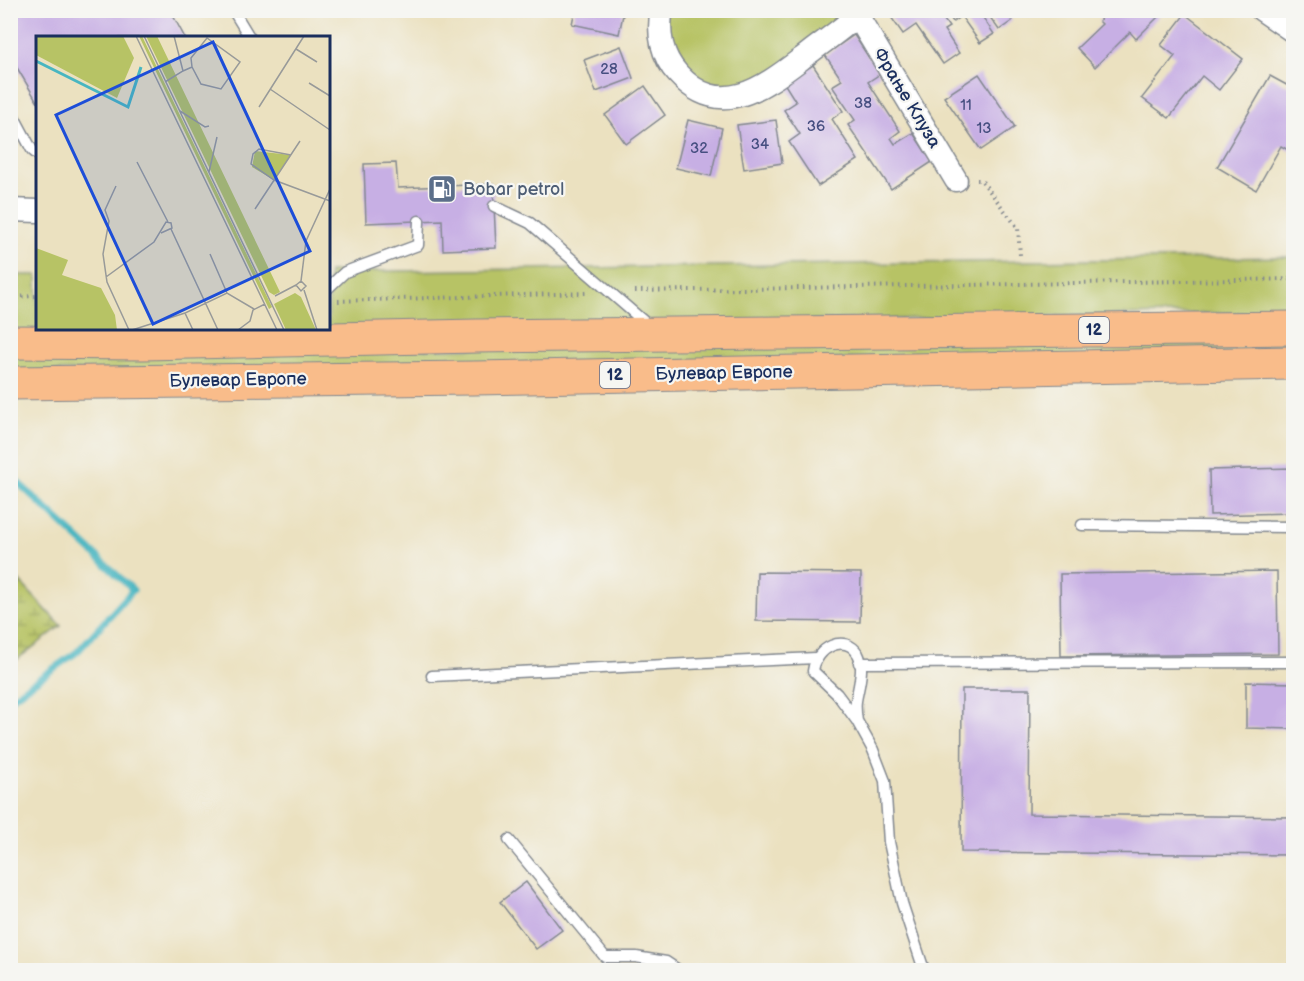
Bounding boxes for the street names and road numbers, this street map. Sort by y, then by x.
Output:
street label: Фрање Клуза [869,44,945,152]
road number: 12 [1079,317,1109,343]
street label: Булевар Европе [655,361,793,385]
road number: 12 [600,362,630,388]
street label: Булевар Европе [169,368,307,392]

